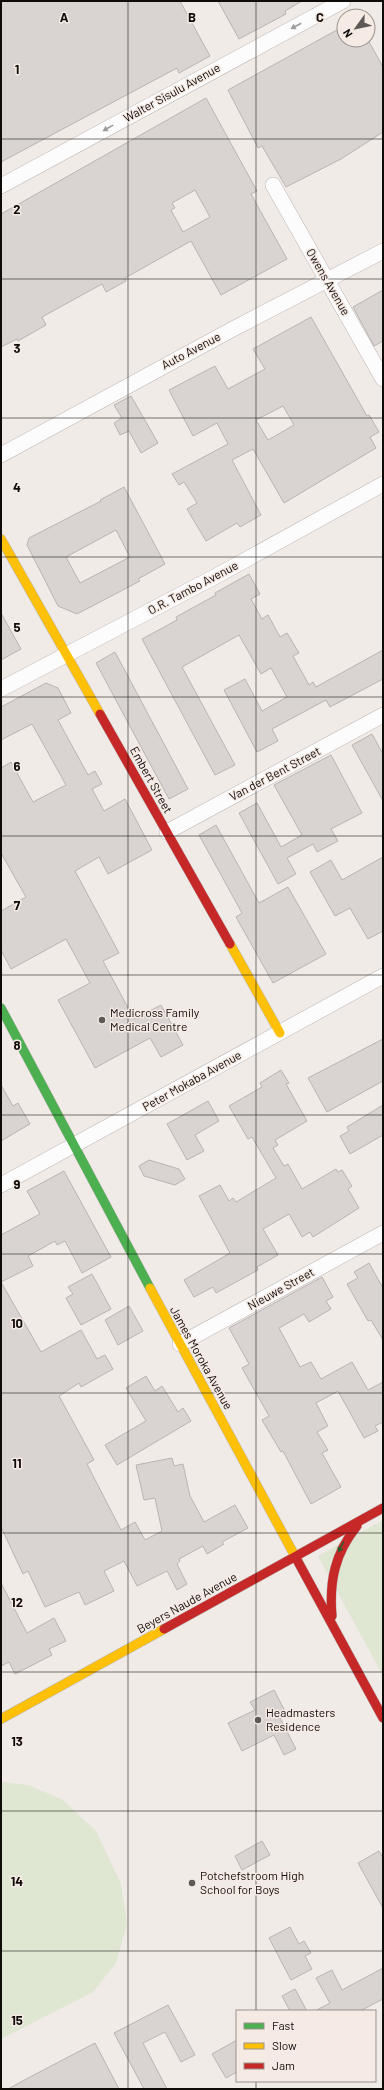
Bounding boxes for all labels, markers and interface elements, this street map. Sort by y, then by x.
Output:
north arrow [336,8,376,48]
text: A [60,9,69,25]
text: B [188,9,196,25]
text: C [316,9,324,25]
one-way arrow [290,23,302,29]
text: N [340,27,355,40]
street label: Walter Sisulu Avenue [121,60,222,124]
text: 1 [15,61,19,77]
one-way arrow [102,124,114,131]
text: 2 [13,201,21,217]
street label: Owens Avenue [304,245,354,318]
street label: Auto Avenue [159,329,223,372]
text: 3 [13,340,21,356]
text: 4 [13,479,21,495]
street label: O.R. Tambo Avenue [145,557,240,617]
text: 5 [13,619,21,635]
street label: Van der Bent Street [227,743,322,803]
street label: Embert Street [128,744,176,815]
text: 6 [14,758,21,774]
text: 7 [14,897,21,913]
place label: Medicross Family Medical Centre [110,1005,200,1033]
marker: Medicross Family Medical Centre [97,1015,107,1025]
text: 8 [13,1037,21,1053]
street label: Peter Mokaba Avenue [140,1047,243,1113]
text: 9 [14,1176,21,1192]
street label: Nieuwe Street [245,1264,316,1312]
street label: James Moroka Avenue [168,1303,236,1412]
text: 10 [11,1315,23,1331]
text: 11 [12,1455,22,1471]
one-way arrow [338,1542,344,1553]
street label: Beyers Naude Avenue [134,1569,239,1635]
text: 12 [11,1594,23,1610]
place label: Headmasters Residence [266,1705,336,1733]
marker: Headmasters Residence [253,1715,263,1725]
text: 13 [11,1733,23,1749]
place label: Potchefstroom High School for Boys [200,1868,304,1896]
text: 14 [11,1873,23,1889]
marker: Potchefstroom High School for Boys [187,1878,197,1888]
legend [236,2010,376,2082]
text: 15 [11,2012,23,2028]
text: Fast [272,2018,295,2032]
text: Slow [272,2038,297,2052]
text: Jam [272,2058,295,2072]

